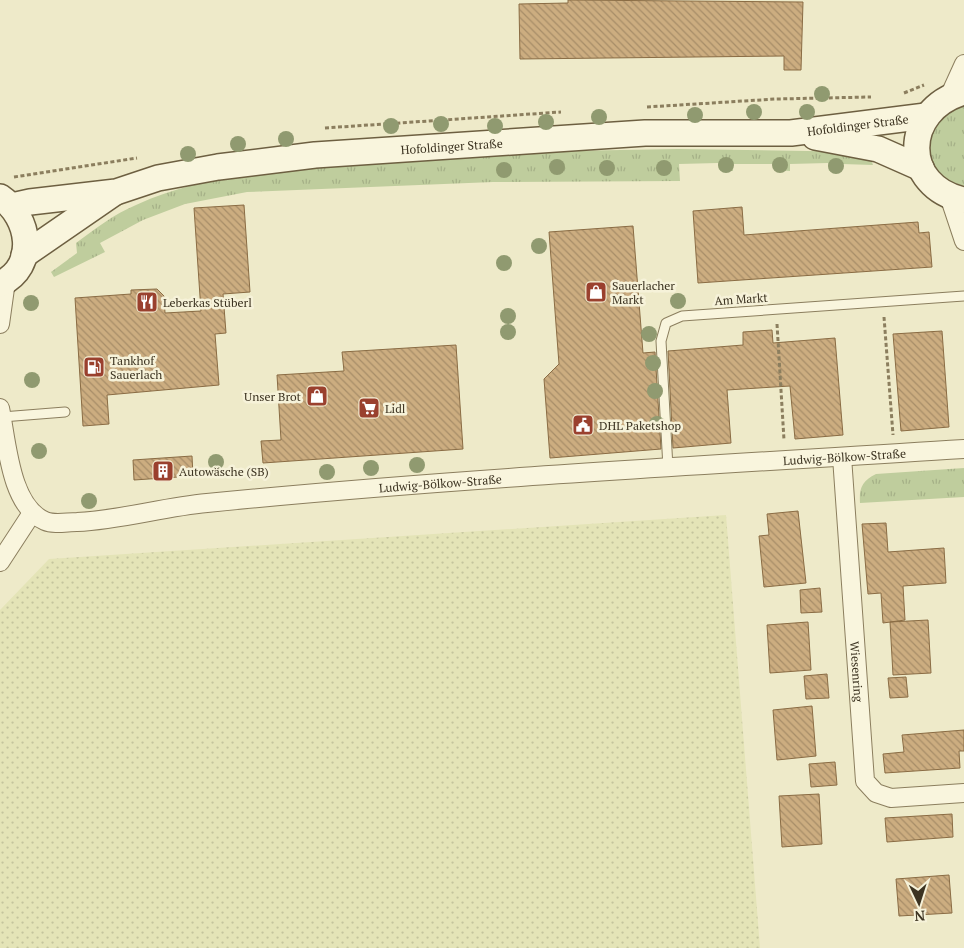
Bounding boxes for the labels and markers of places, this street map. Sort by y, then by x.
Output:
place label: Sauerlacher Markt [612,278,675,307]
shop icon: Sauerlacher Markt [584,280,608,304]
restaurant icon: Leberkas Stüberl [135,290,159,314]
place label: Leberkas Stüberl [163,295,252,310]
place label: Tankhof Sauerlach [110,353,162,382]
fuel station icon: Tankhof Sauerlach [82,355,106,379]
shop icon: Unser Brot [305,384,329,408]
place label: Unser Brot [244,389,302,404]
supermarket icon: Lidl [357,396,381,420]
place label: Lidl [385,401,406,416]
public building icon: DHL Paketshop [571,413,595,437]
place label: DHL Paketshop [599,418,681,433]
building icon: Autowäsche (SB) [151,459,175,483]
place label: Autowäsche (SB) [179,464,269,479]

